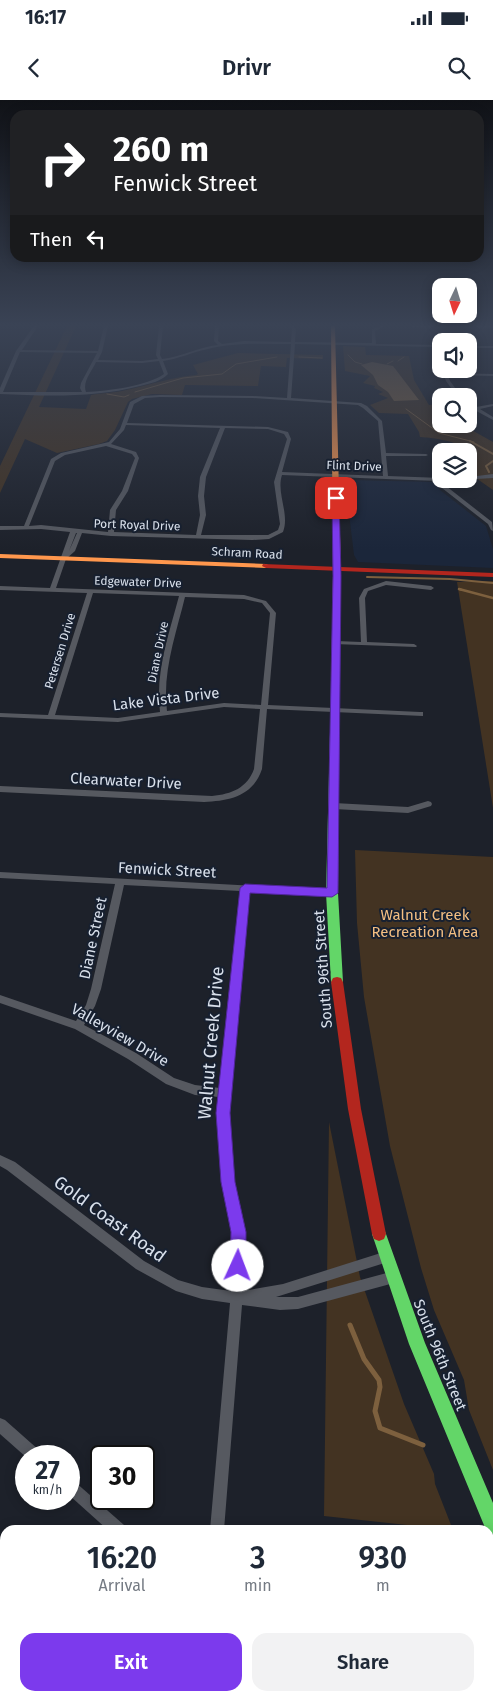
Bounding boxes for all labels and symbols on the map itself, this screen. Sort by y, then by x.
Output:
north arrow [432,278,478,322]
street label: Flint Drive [326,458,382,474]
pin [315,477,357,519]
street label: Port Royal Drive [93,516,181,534]
street label: Schram Road [211,544,283,562]
street label: Edgewater Drive [94,573,182,591]
street label: Petersen Drive [42,611,78,691]
street label: Diane Drive [145,620,171,684]
street label: Lake Vista Drive [112,684,220,714]
street label: Clearwater Drive [70,769,182,793]
street label: Fenwick Street [117,858,217,882]
street label: Diane Street [75,895,111,981]
park label: Walnut Creek Recreation Area [371,906,479,941]
street label: South 96th Street [310,909,336,1029]
street label: Walnut Creek Drive [193,966,229,1120]
street label: Valleyview Drive [68,1000,172,1070]
street label: Gold Coast Road [50,1171,170,1267]
position arrow [211,1239,263,1291]
street label: South 96th Street [409,1297,471,1414]
speed limit sign: 30 [90,1445,155,1510]

